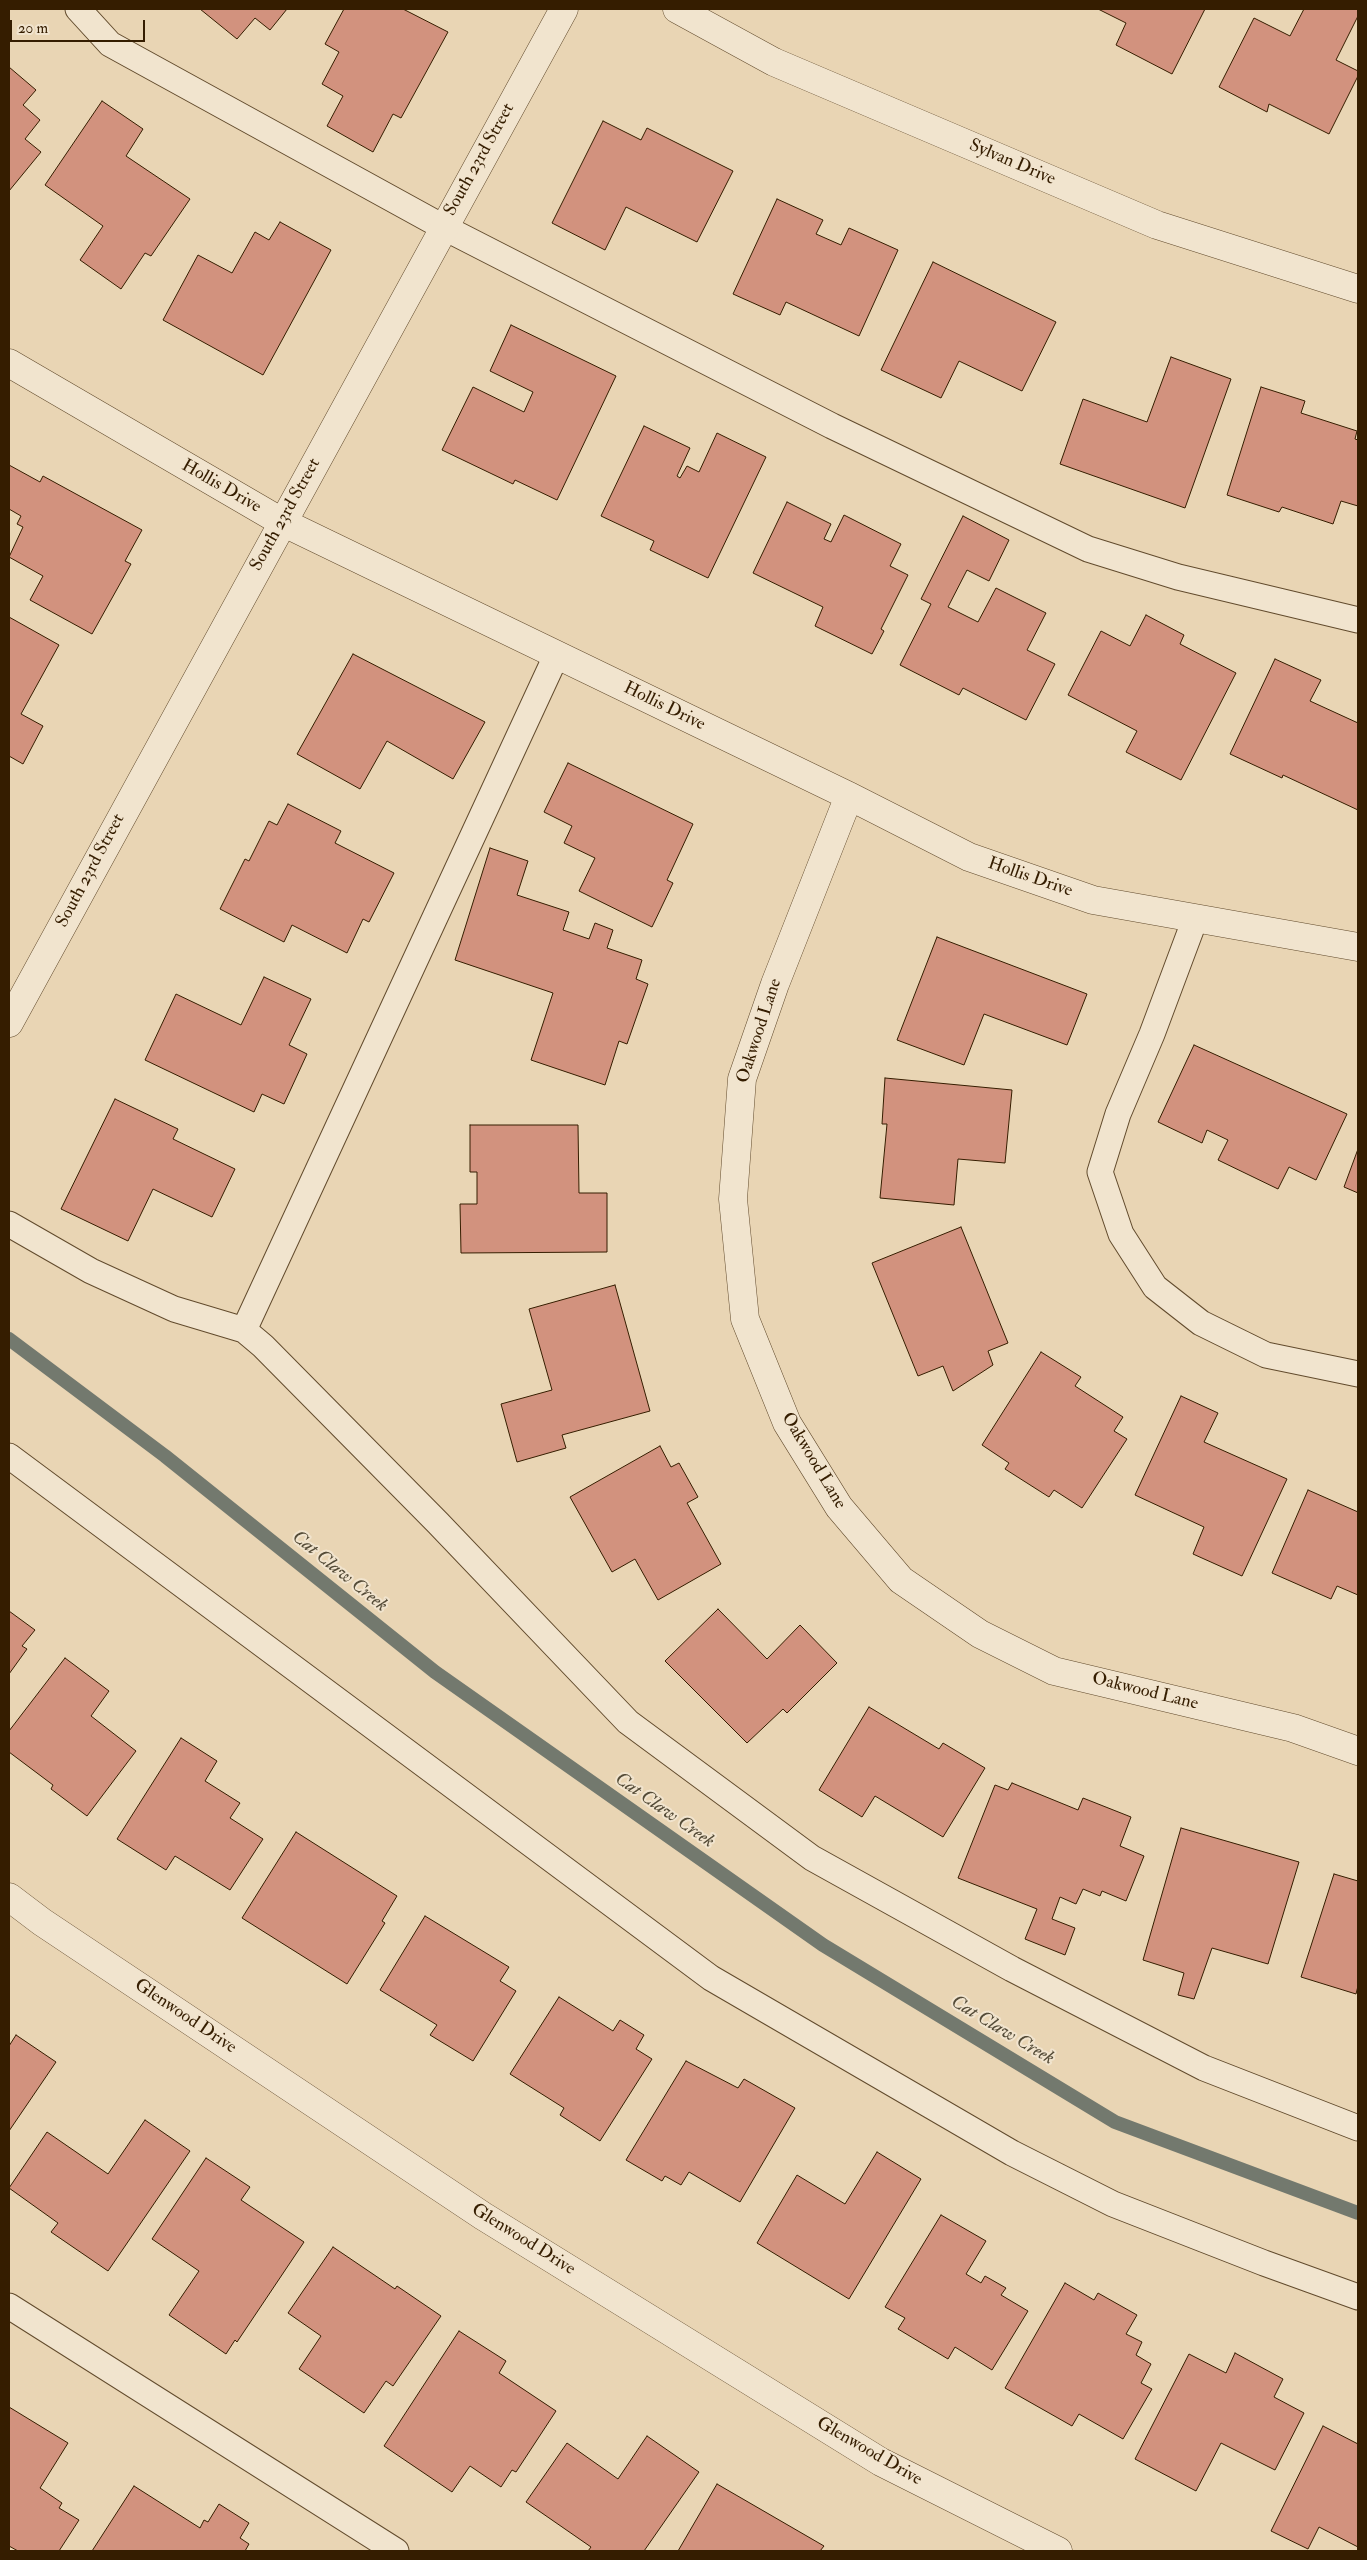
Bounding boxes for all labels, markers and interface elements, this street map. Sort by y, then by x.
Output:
scale bar [12,10,148,42]
text: 20 m [18,19,48,38]
street label: South 23rd Street [440,100,520,220]
street label: Sylvan Drive [966,135,1058,191]
street label: South 23rd Street [246,455,326,575]
street label: Hollis Drive [177,456,265,518]
street label: Hollis Drive [620,678,708,736]
street label: South 23rd Street [52,810,130,932]
street label: Hollis Drive [985,853,1075,903]
street label: Oakwood Lane [733,976,787,1086]
street label: Oakwood Lane [776,1409,850,1513]
water label: Cat Claw Creek [287,1526,391,1618]
street label: Oakwood Lane [1090,1668,1200,1716]
water label: Cat Claw Creek [610,1768,718,1854]
street label: Glenwood Drive [130,1975,240,2059]
water label: Cat Claw Creek [946,1991,1058,2071]
street label: Glenwood Drive [467,2199,579,2281]
street label: Glenwood Drive [812,2413,926,2491]

